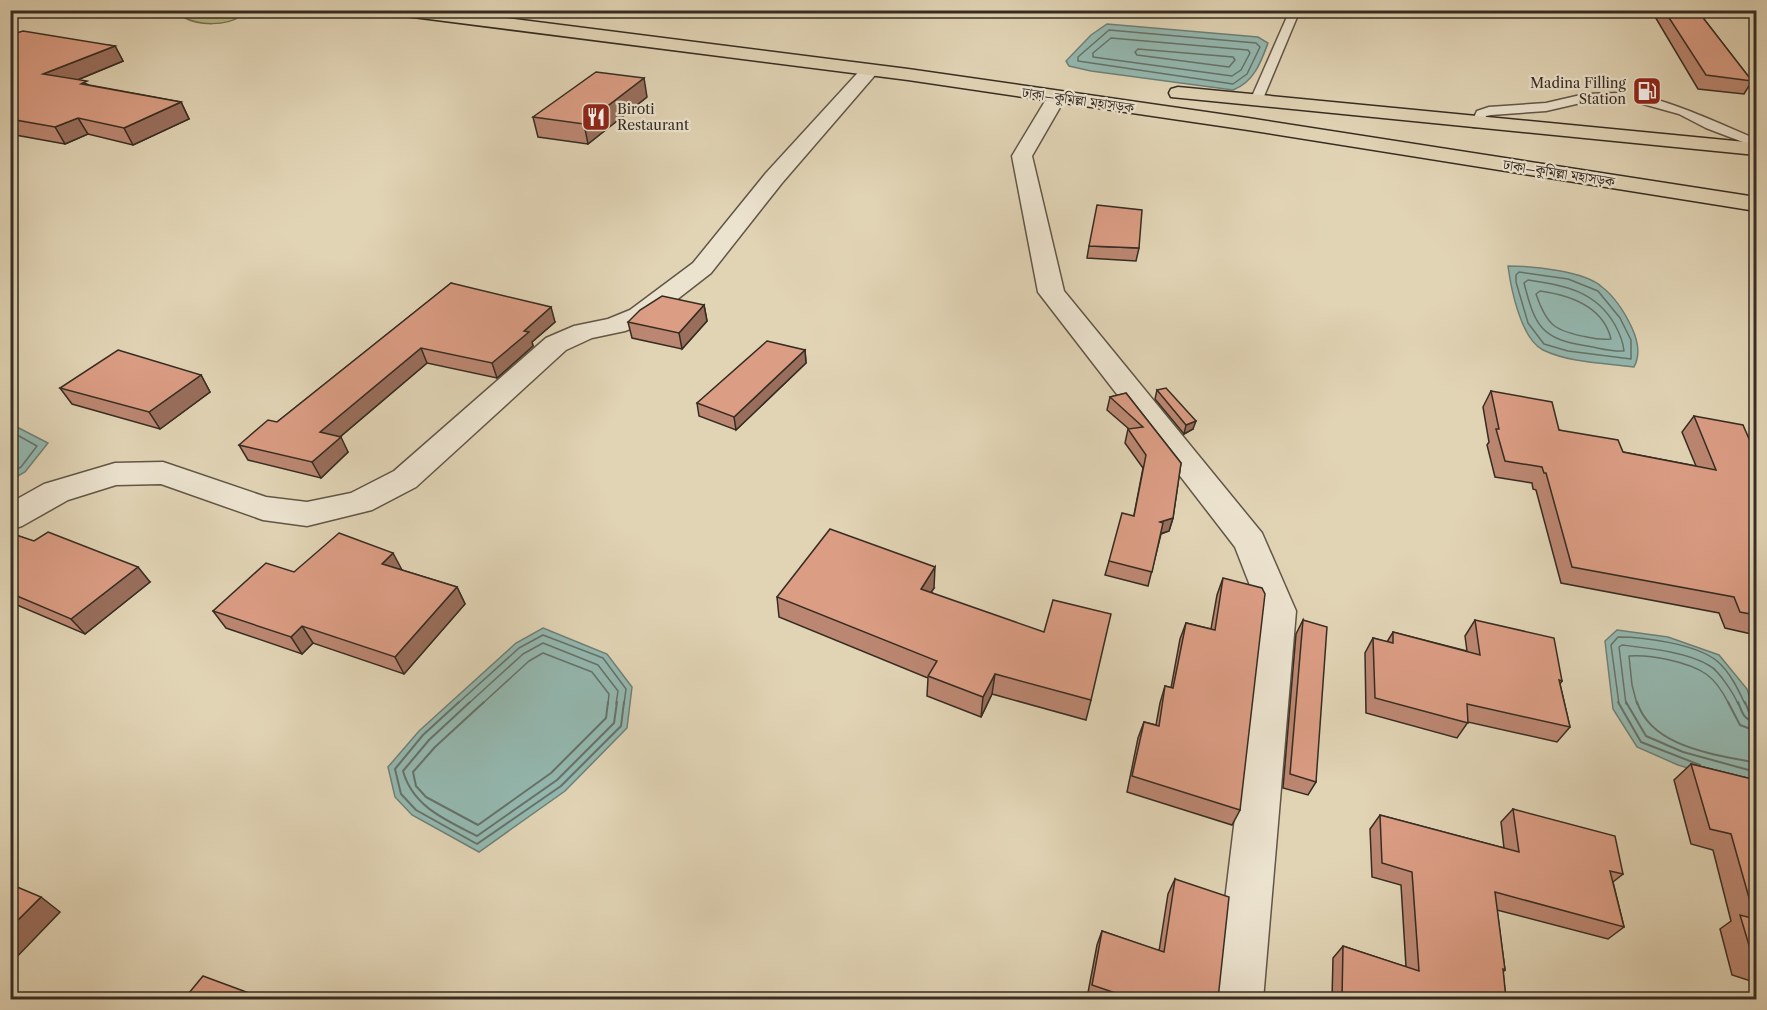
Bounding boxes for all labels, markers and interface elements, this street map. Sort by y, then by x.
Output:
place label: Madina Filling Station [1530,74,1627,108]
fuel station icon: Madina Filling Station [1631,75,1663,107]
street label: ঢাকা–কুমিল্লা মহাসড়ক [1020,83,1136,117]
place label: Biroti Restaurant [617,100,689,134]
restaurant icon: Biroti Restaurant [580,101,612,133]
street label: ঢাকা–কুমিল্লা মহাসড়ক [1501,155,1617,191]

